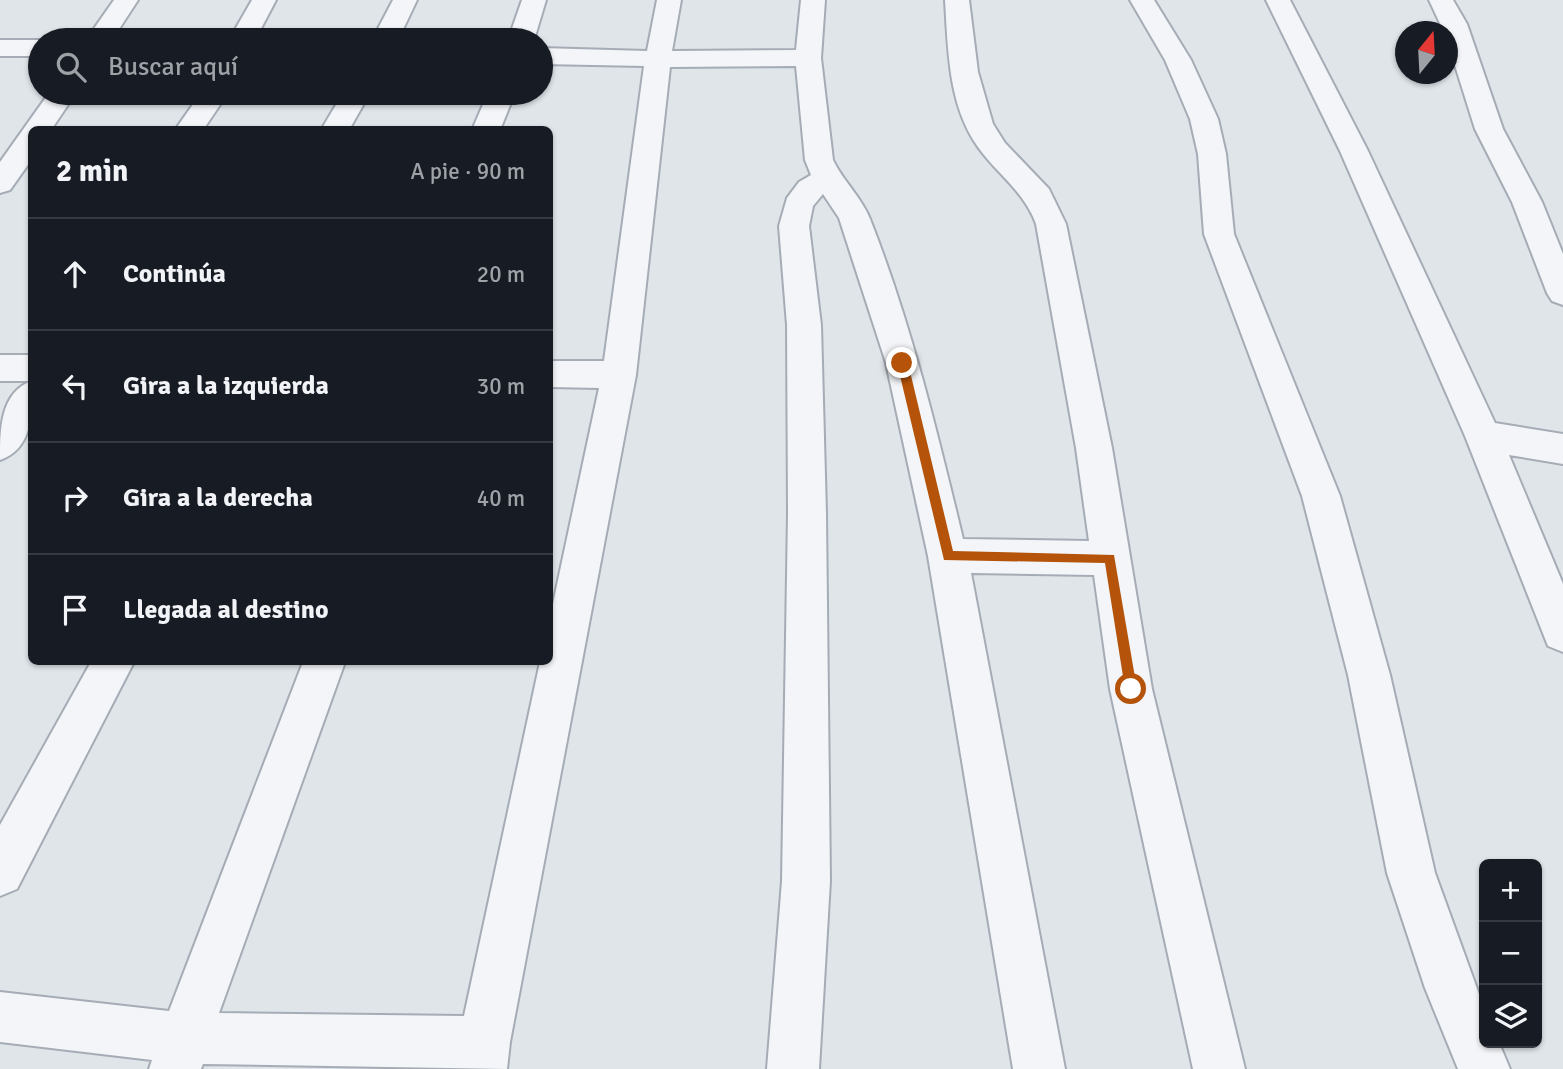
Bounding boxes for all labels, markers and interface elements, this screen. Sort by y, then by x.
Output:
north arrow [1395,21,1458,84]
search box [28,28,553,105]
icon: search [52,48,90,86]
text: Buscar aquí [108,51,238,83]
text: 2 min [56,153,128,190]
text: A pie · 90 m [411,157,525,186]
icon: ahead [56,255,94,293]
text: Continúa [123,258,226,290]
text: 20 m [477,260,525,289]
route end [886,347,917,378]
icon: left [56,367,94,405]
text: Gira a la izquierda [123,370,329,402]
text: 30 m [477,372,525,401]
icon: right [56,479,94,517]
text: Gira a la derecha [123,482,313,514]
text: 40 m [477,484,525,513]
icon: arrive [56,591,94,629]
text: Llegada al destino [123,594,329,626]
route start [1115,673,1146,704]
map controls [1479,859,1542,1048]
button: + [1479,859,1542,922]
button: − [1479,922,1542,985]
button: layers [1479,985,1542,1048]

